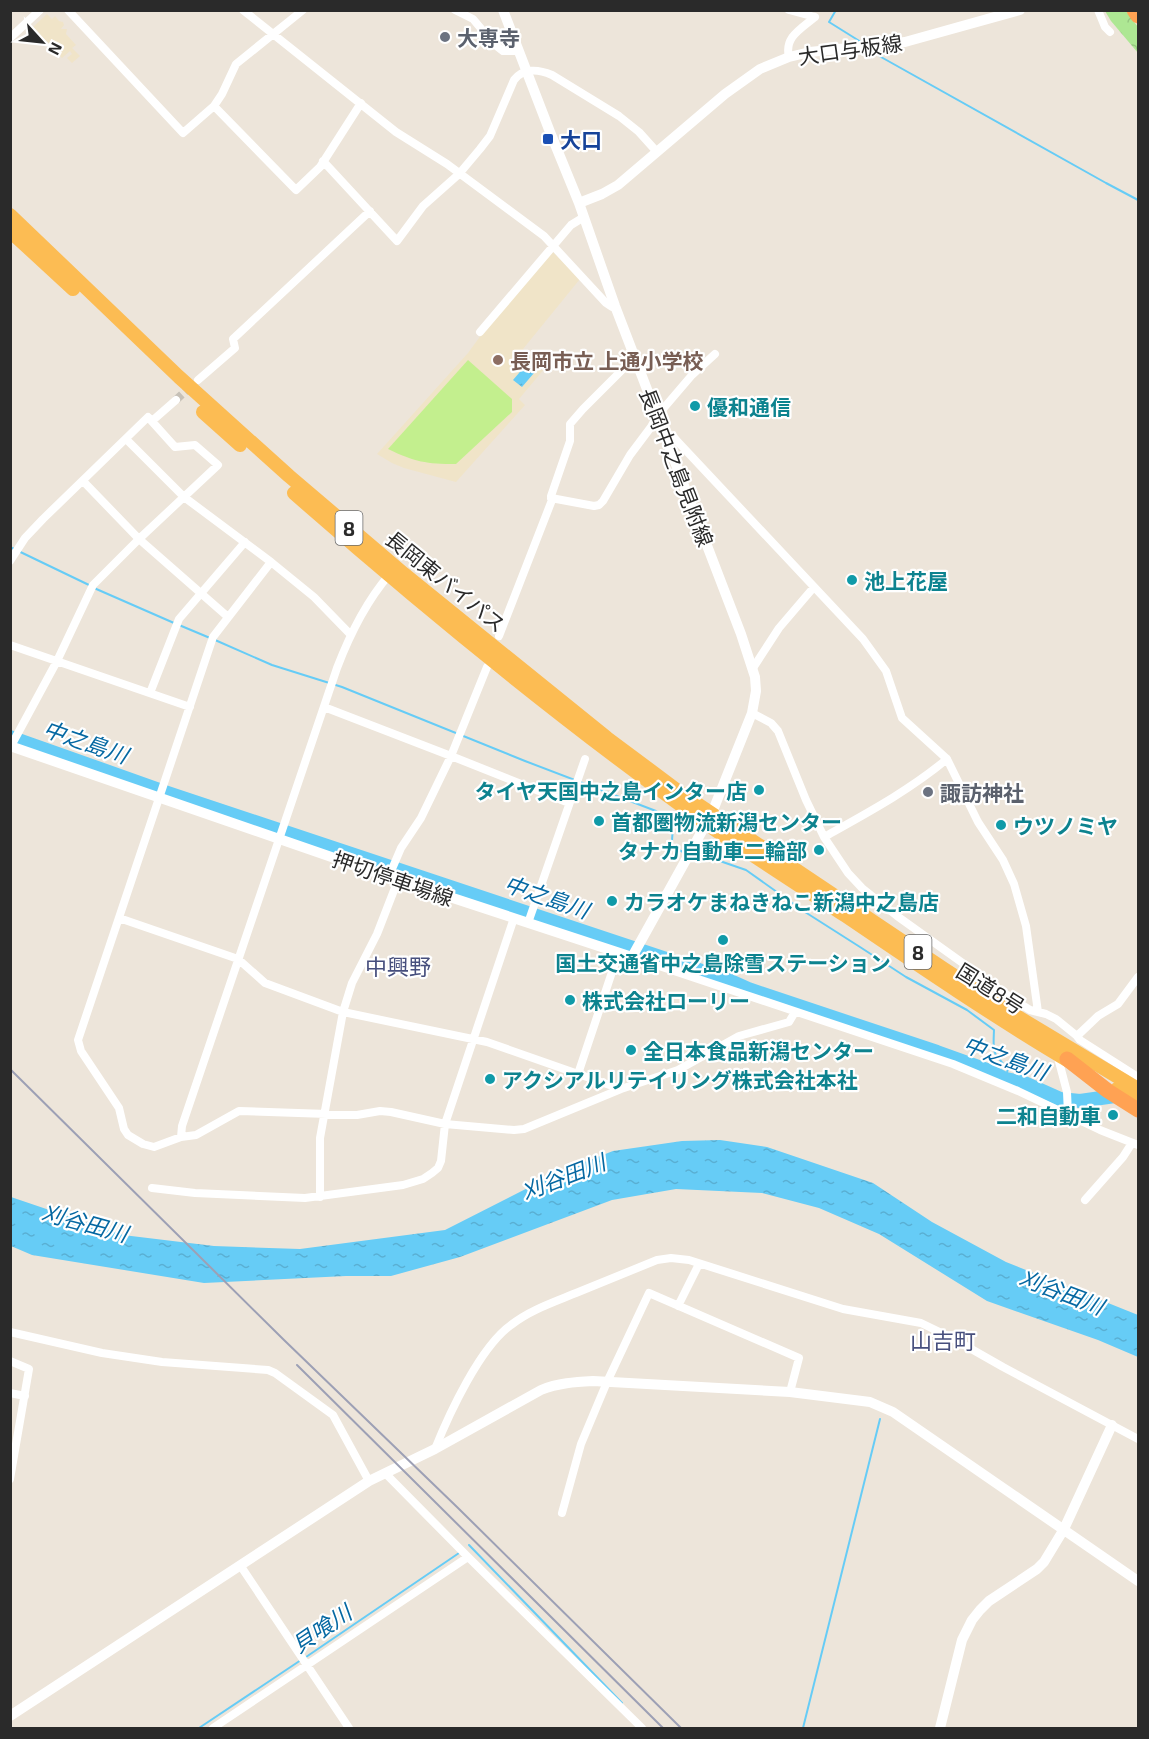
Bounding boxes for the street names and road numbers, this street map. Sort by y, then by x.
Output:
street label: 大口与板線 [796,29,904,69]
street label: 長岡中之島見附線 [635,384,719,550]
road number: 8 [336,511,362,545]
street label: 長岡東バイパス [381,525,511,637]
street label: 押切停車場線 [329,846,457,910]
road number: 8 [904,935,932,969]
street label: 国道8号 [952,957,1030,1019]

